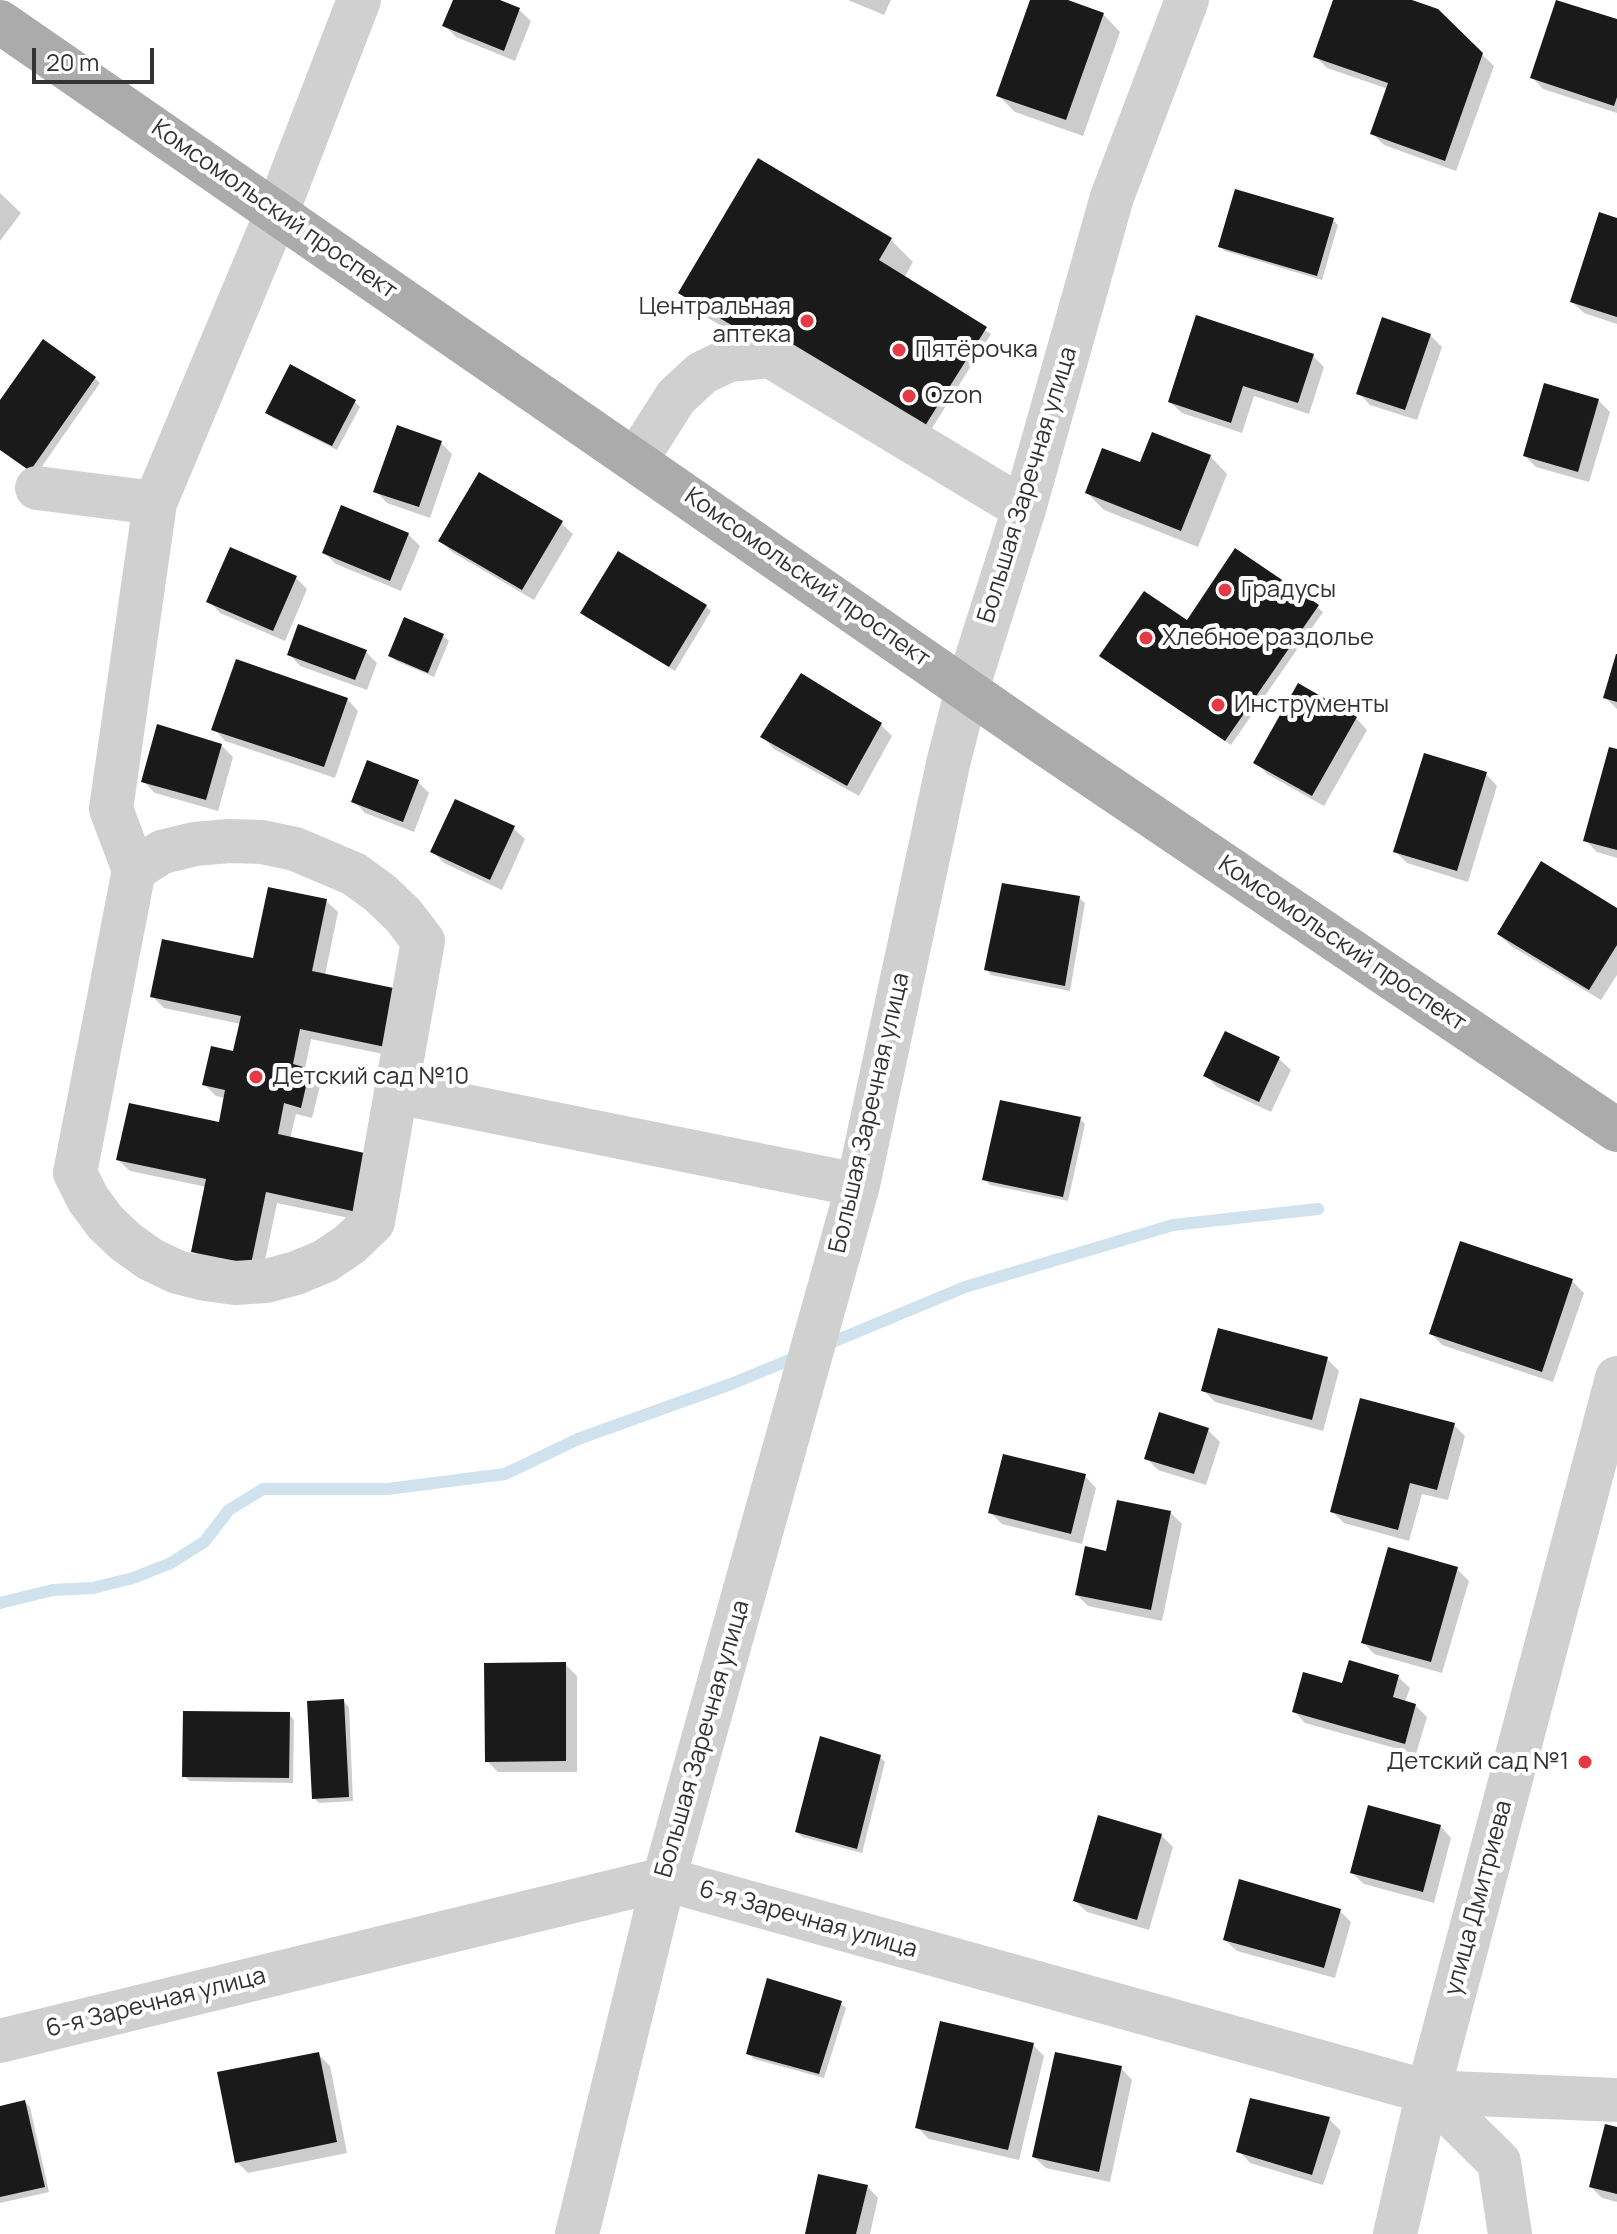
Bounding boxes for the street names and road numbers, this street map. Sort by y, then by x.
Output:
street label: Комсомольский проспект [146,114,402,306]
street label: Большая Заречная улица [972,344,1084,626]
street label: Комсомольский проспект [679,482,935,674]
street label: Комсомольский проспект [1212,850,1472,1038]
street label: Большая Заречная улица [824,970,916,1256]
street label: Большая Заречная улица [650,1597,756,1881]
street label: улица Дмитриева [1439,1797,1519,1999]
street label: 6-я Заречная улица [696,1875,920,1965]
street label: 6-я Заречная улица [43,1962,269,2044]

